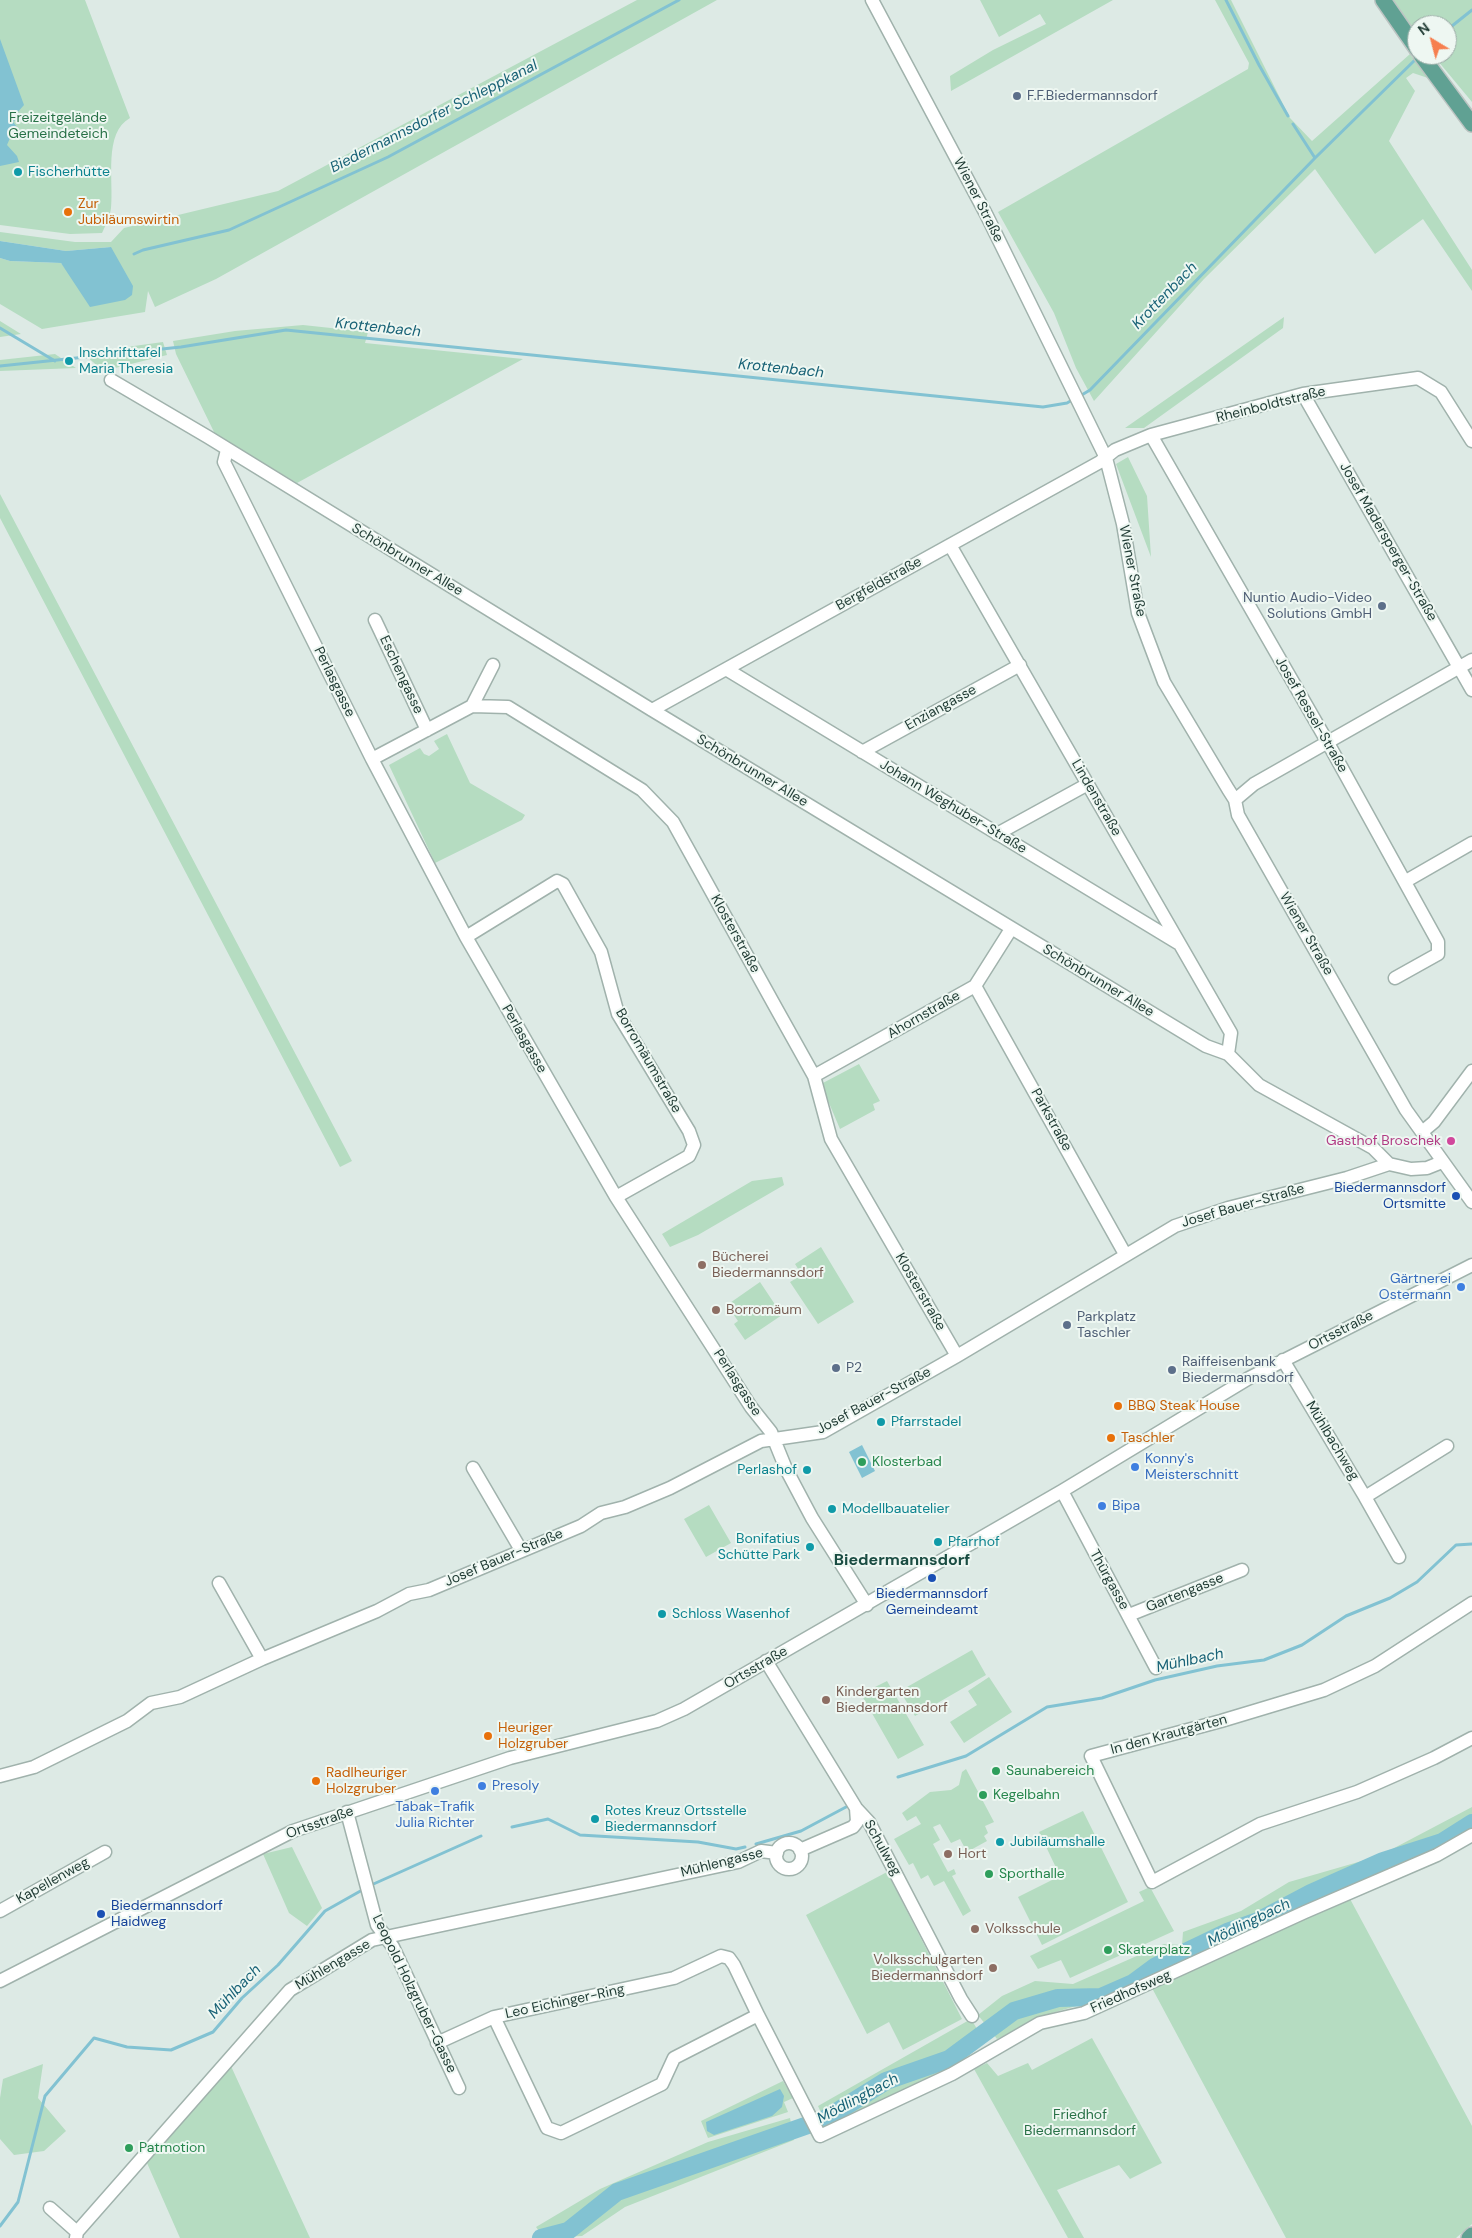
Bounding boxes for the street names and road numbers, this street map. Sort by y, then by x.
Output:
street label: Wiener Straße [949,155,1007,245]
street label: Rheinboldtstraße [1215,383,1327,427]
street label: Josef Madersperger-Straße [1336,460,1440,624]
street label: Schönbrunner Allee [348,520,466,600]
street label: Wiener Straße [1115,524,1149,618]
street label: Bergfeldstraße [833,553,925,615]
street label: Eschengasse [376,633,426,717]
street label: Perlasgasse [310,644,358,720]
street label: Josef Ressel-Straße [1271,654,1351,776]
street label: Enziangasse [902,682,980,734]
street label: Schönbrunner Allee [693,731,811,811]
street label: Johann Weghuber-Straße [877,756,1029,858]
street label: Lindenstraße [1067,757,1125,839]
street label: Wiener Straße [1275,889,1337,979]
street label: Klosterstraße [707,892,763,976]
street label: Schönbrunner Allee [1039,941,1157,1021]
street label: Ahornstraße [885,988,963,1042]
street label: Perlasgasse [498,1002,550,1076]
street label: Borromäumstraße [611,1006,685,1116]
street label: Parkstraße [1027,1086,1075,1154]
street label: Josef Bauer-Straße [1180,1180,1306,1232]
street label: Klosterstraße [891,1250,949,1334]
street label: Ortsstraße [1306,1308,1376,1354]
street label: Perlasgasse [709,1347,765,1419]
street label: Josef Bauer-Straße [814,1364,934,1438]
street label: Mühlbachweg [1302,1398,1362,1484]
street label: Josef Bauer-Straße [442,1525,566,1591]
street label: Thürgasse [1086,1547,1132,1613]
street label: Gartengasse [1144,1570,1226,1616]
street label: Ortsstraße [721,1643,791,1693]
street label: In den Krautgärten [1109,1711,1229,1759]
street label: Ortsstraße [284,1803,356,1843]
street label: Schulweg [860,1817,904,1879]
street label: Mühlengasse [679,1845,765,1881]
street label: Kapellenweg [14,1854,92,1908]
street label: Leopold Holzgruber-Gasse [368,1912,460,2076]
street label: Mühlengasse [293,1936,373,1994]
street label: Friedhofsweg [1088,1967,1174,2017]
street label: Leo Eichinger-Ring [504,1981,626,2023]

